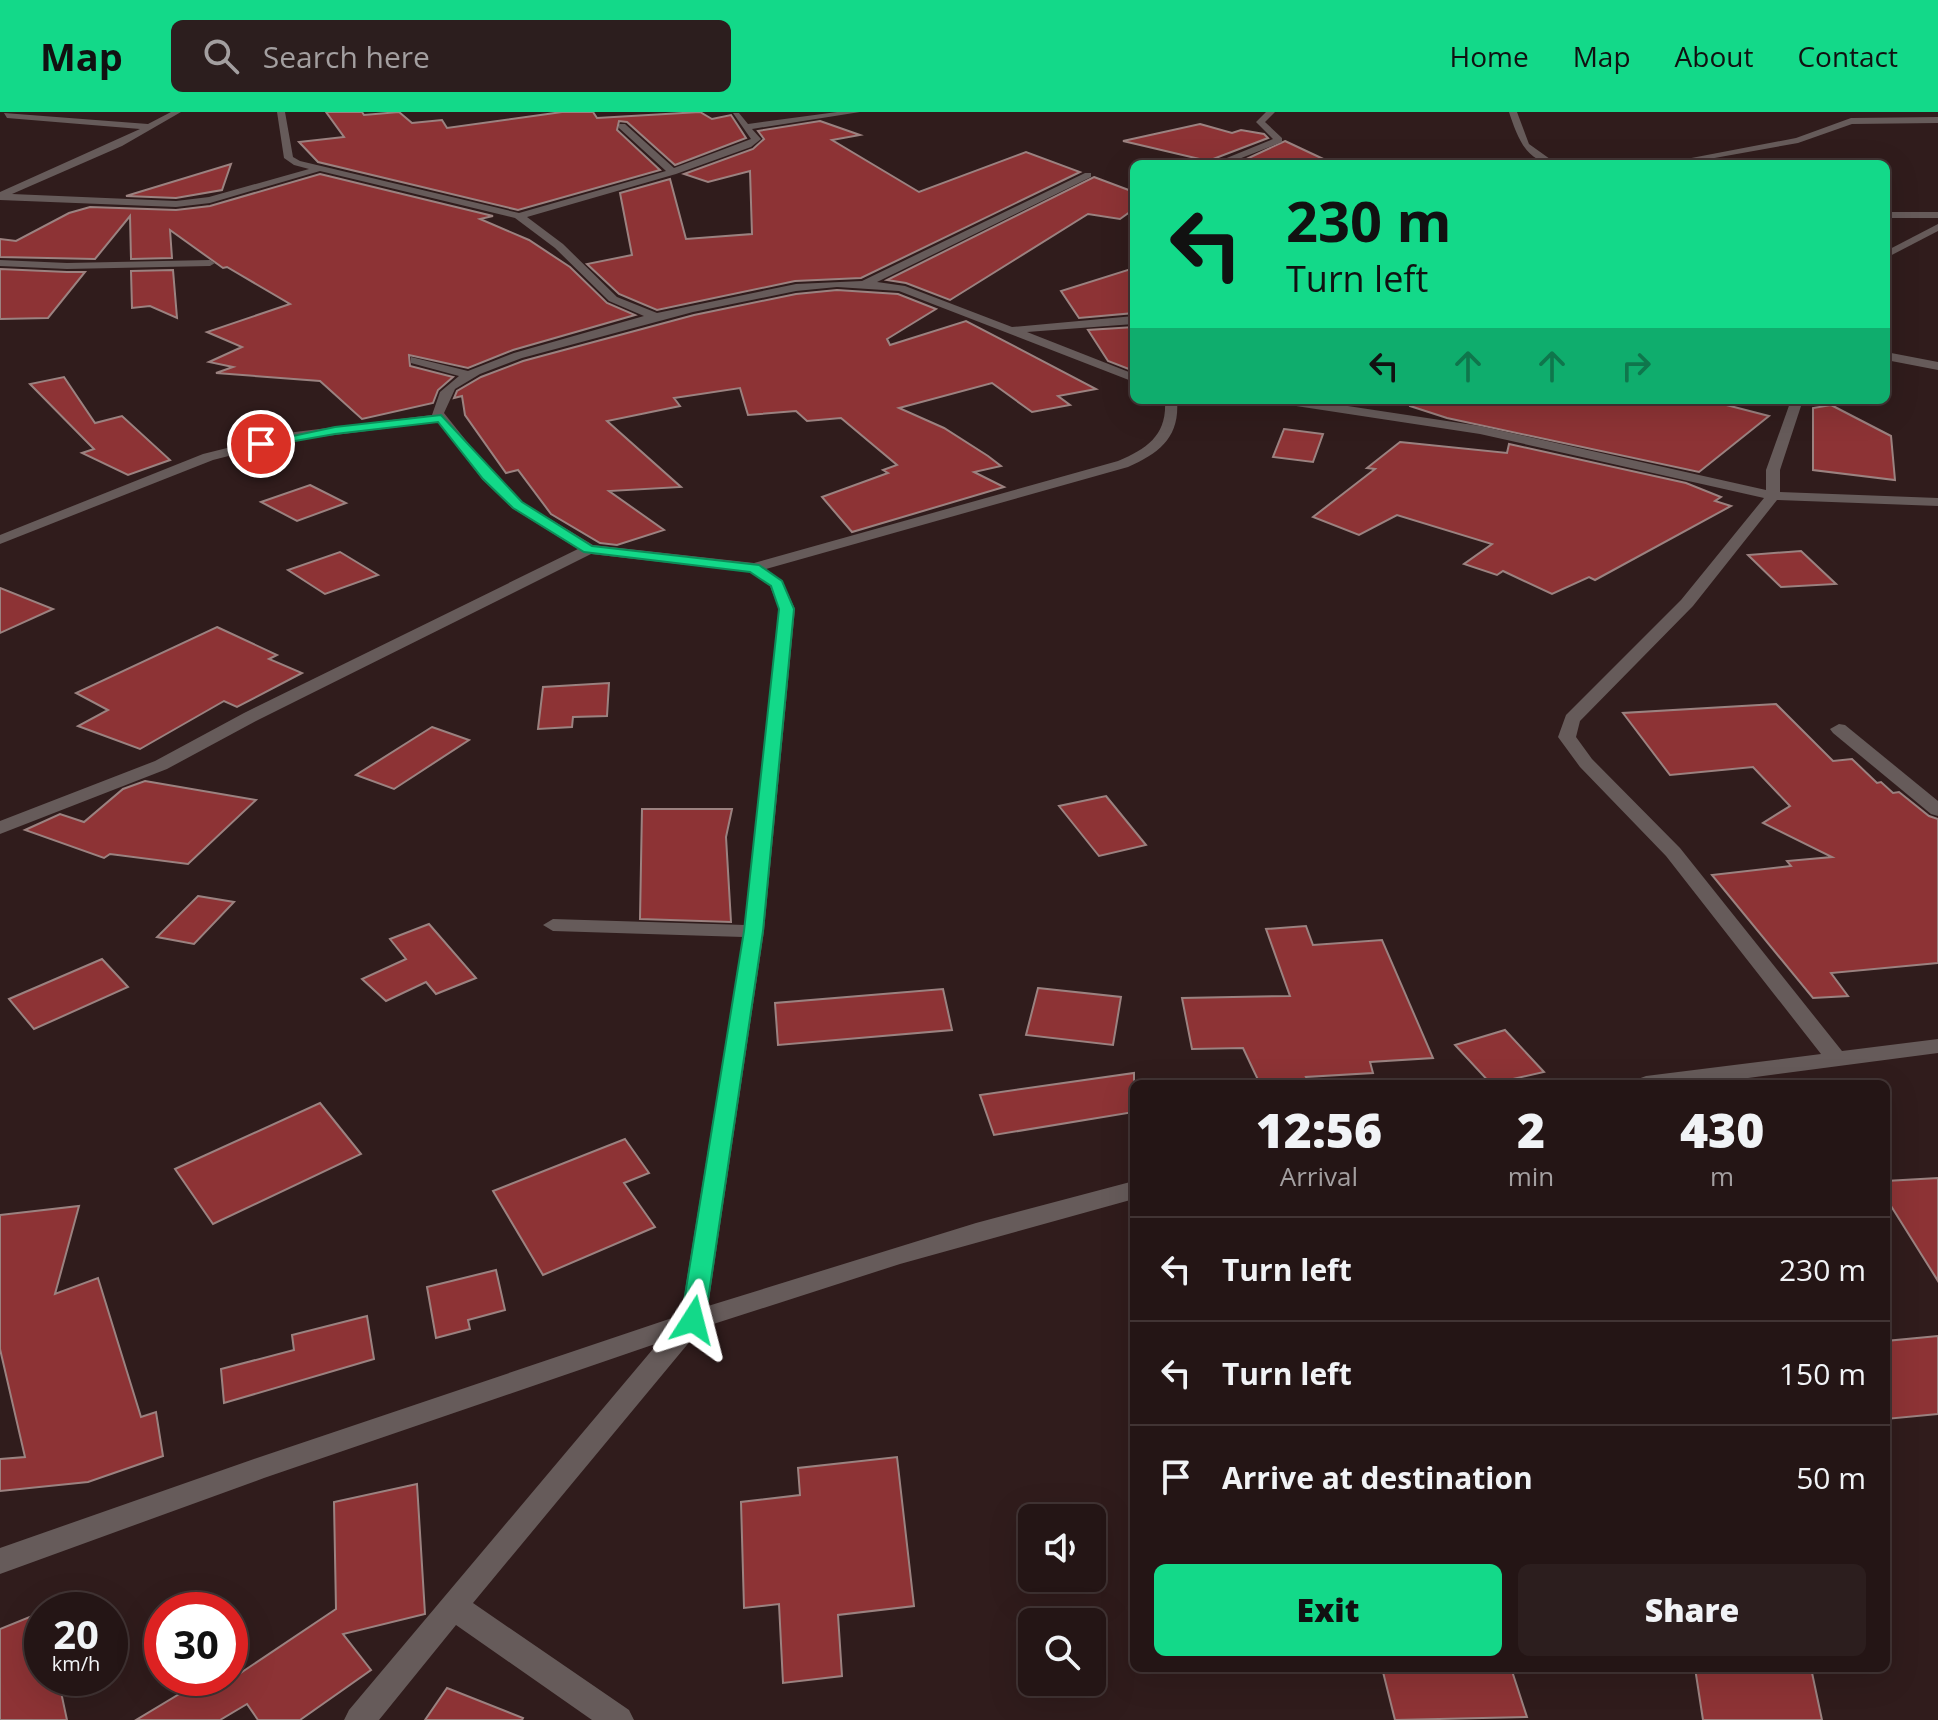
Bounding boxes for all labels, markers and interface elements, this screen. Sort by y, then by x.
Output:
search box [171,20,731,92]
text: Map [40,30,123,82]
icon: search [199,34,243,78]
text: Search here [263,36,430,77]
text: Home [1450,37,1529,75]
text: Map [1573,37,1631,75]
text: About [1675,37,1753,75]
text: Contact [1797,37,1898,75]
text: 230 m [1286,182,1452,258]
icon: left [1154,192,1258,296]
text: Turn left [1286,254,1428,303]
icon: left [1362,344,1406,388]
icon: ahead [1446,344,1490,388]
icon: ahead [1530,344,1574,388]
icon: right [1614,344,1658,388]
pin [227,410,295,478]
icon: arrive [239,422,283,466]
text: 12:56 [1256,1097,1382,1162]
text: 2 [1517,1097,1545,1162]
text: 430 [1680,1097,1764,1162]
text: Arrival [1280,1158,1358,1194]
text: min [1508,1158,1554,1194]
text: m [1710,1158,1734,1194]
icon: left [1154,1247,1198,1291]
text: Turn left [1222,1249,1352,1290]
text: 230 m [1779,1249,1866,1290]
position arrow [651,1278,735,1362]
icon: left [1154,1351,1198,1395]
text: Turn left [1222,1353,1352,1394]
text: 150 m [1779,1353,1866,1394]
icon: arrive [1154,1455,1198,1499]
text: Arrive at destination [1222,1457,1533,1498]
text: 50 m [1796,1457,1866,1498]
map controls [1018,1504,1106,1696]
button: sound [1018,1504,1106,1592]
button: Exit [1154,1564,1502,1656]
button: Share [1518,1564,1866,1656]
speed limit sign: 30 [144,1592,248,1696]
text: 20 [53,1606,99,1661]
button: search [1018,1608,1106,1696]
text: km/h [52,1650,100,1677]

